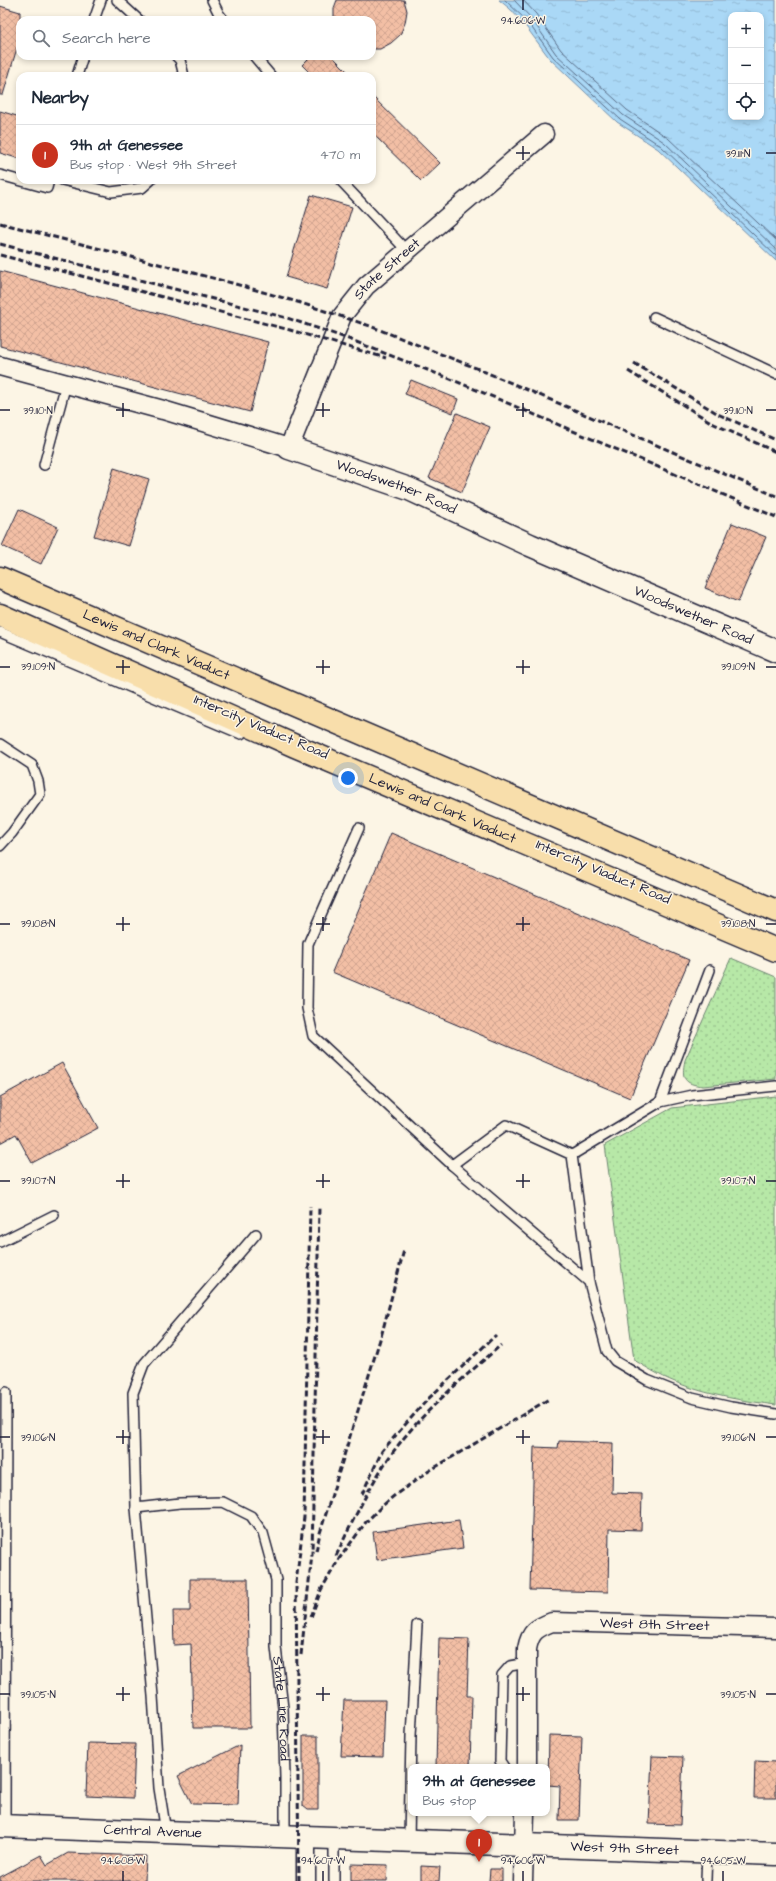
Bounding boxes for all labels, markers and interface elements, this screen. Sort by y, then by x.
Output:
map controls [728,12,764,120]
button: + [728,12,764,48]
text: 94.606°W [501,14,546,28]
search box [16,16,376,60]
icon: search [30,27,52,49]
text: Search here [62,28,151,49]
button: − [728,48,764,84]
button: locate [728,84,764,120]
text: Nearby [32,86,89,110]
text: 9th at Genessee [70,135,183,156]
text: 1 [44,146,46,164]
text: 470 m [320,146,360,164]
text: 39.111°N [726,147,750,161]
text: Bus stop · West 9th Street [70,156,237,174]
street label: State Street [349,233,425,304]
text: 39.110°N [23,404,53,418]
text: 39.110°N [723,404,753,418]
street label: Woodswether Road [333,455,460,520]
street label: Woodswether Road [631,581,756,650]
street label: Lewis and Clark Viaduct [80,605,233,686]
text: 39.109°N [21,660,55,674]
text: 39.109°N [721,660,755,674]
street label: Intercity Viaduct Road [191,690,331,764]
your location [338,768,358,788]
street label: Lewis and Clark Viaduct [366,768,520,849]
street label: Intercity Viaduct Road [533,835,673,909]
text: 39.108°N [21,917,55,931]
text: 39.108°N [721,917,755,931]
text: 39.107°N [21,1174,55,1188]
text: 39.107°N [721,1174,755,1188]
text: 39.106°N [21,1431,55,1445]
text: 39.106°N [721,1431,755,1445]
street label: West 8th Street [600,1613,710,1636]
street label: State Line Road [267,1655,295,1761]
text: 39.105°N [20,1688,56,1702]
text: 39.105°N [720,1688,756,1702]
popup [408,1764,550,1816]
text: 9th at Genessee [422,1771,536,1792]
text: Bus stop [422,1792,476,1810]
street label: Central Avenue [103,1820,203,1843]
pin: 1 [466,1829,492,1862]
street label: West 9th Street [570,1837,679,1860]
text: 94.608°W [101,1854,146,1868]
text: 94.607°W [301,1854,346,1868]
text: 94.606°W [501,1854,546,1868]
text: 94.605°W [700,1854,746,1868]

